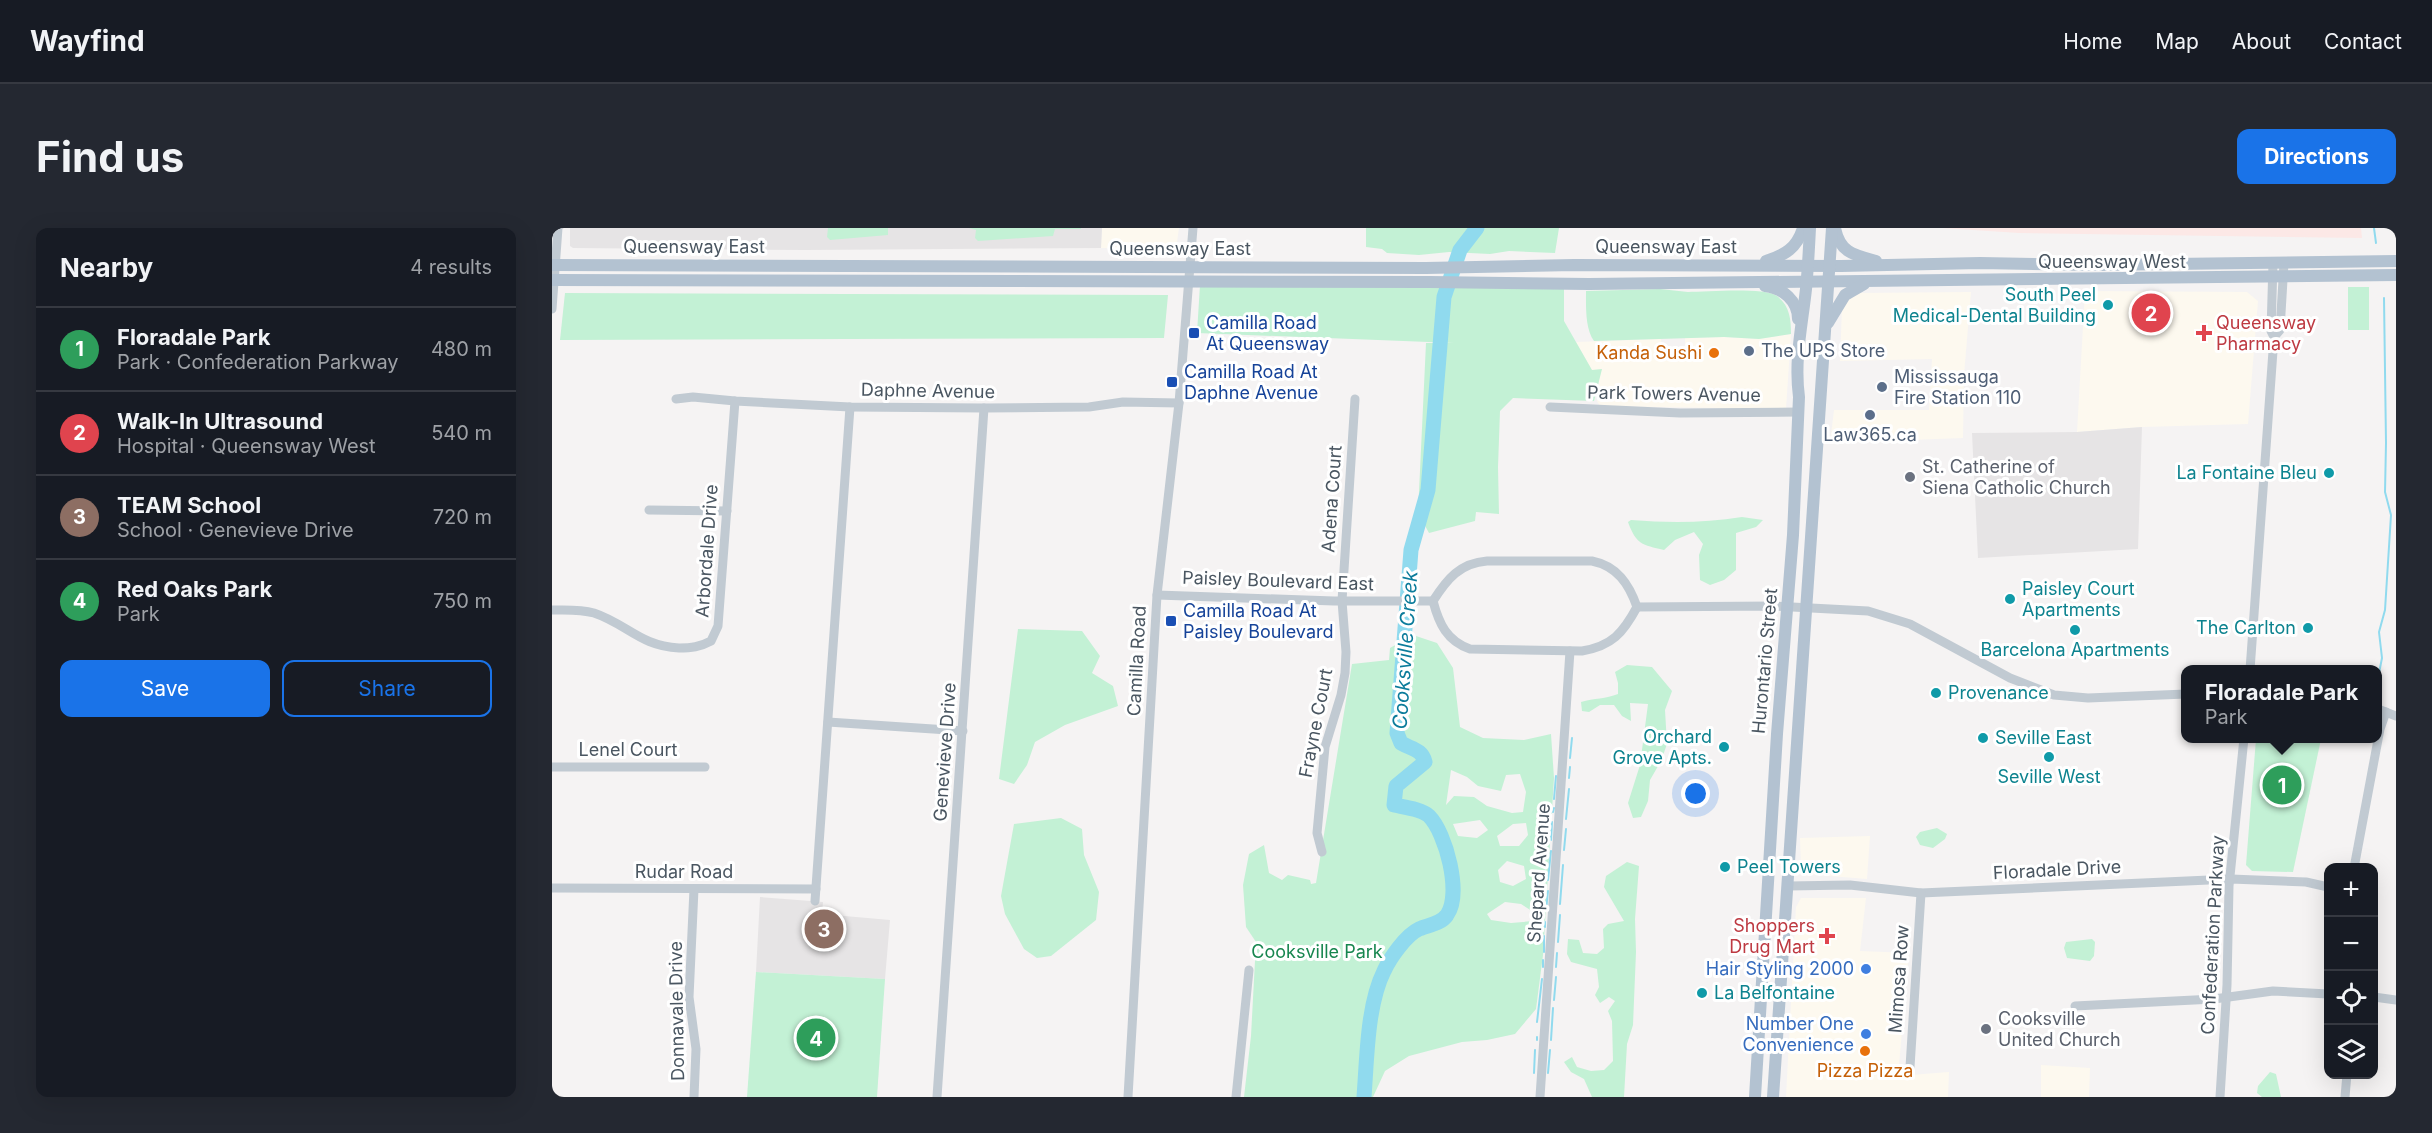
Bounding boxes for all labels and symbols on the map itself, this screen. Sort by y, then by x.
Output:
street label: Queensway East [623,236,765,257]
street label: Queensway East [1595,236,1737,257]
street label: Queensway East [1109,238,1251,259]
street label: Queensway West [2038,251,2186,272]
place label: South Peel Medical-Dental Building [1893,284,2096,326]
pin: 2 [2132,290,2170,335]
marker: South Peel Medical-Dental Building [2101,298,2115,312]
place label: Camilla Road At Queensway [1206,312,1329,354]
place label: Queensway Pharmacy [2216,312,2316,354]
marker: Camilla Road At Queensway [1187,326,1201,340]
marker: Queensway Pharmacy [2197,326,2211,340]
place label: The UPS Store [1761,340,1885,361]
place label: Kanda Sushi [1596,342,1702,363]
marker: The UPS Store [1742,344,1756,358]
marker: Kanda Sushi [1707,346,1721,360]
place label: Camilla Road At Daphne Avenue [1184,361,1318,403]
place label: Mississauga Fire Station 110 [1894,366,2021,408]
marker: Camilla Road At Daphne Avenue [1165,375,1179,389]
street label: Daphne Avenue [861,379,995,402]
marker: Mississauga Fire Station 110 [1875,380,1889,394]
street label: Park Towers Avenue [1587,381,1761,406]
marker: Law365.ca [1863,408,1877,422]
place label: Law365.ca [1823,424,1917,445]
street label: Adena Court [1317,445,1346,553]
place label: St. Catherine of Siena Catholic Church [1922,456,2111,498]
place label: La Fontaine Bleu [2176,462,2317,483]
marker: La Fontaine Bleu [2322,466,2336,480]
marker: St. Catherine of Siena Catholic Church [1903,470,1917,484]
street label: Arbordale Drive [691,484,722,618]
street label: Paisley Boulevard East [1182,567,1374,594]
water label: Cooksville Creek [1387,569,1423,730]
place label: Paisley Court Apartments [2022,578,2135,620]
street label: Hurontario Street [1748,587,1781,735]
marker: Paisley Court Apartments [2003,592,2017,606]
place label: Camilla Road At Paisley Boulevard [1183,600,1334,642]
street label: Camilla Road [1123,605,1150,717]
marker: Camilla Road At Paisley Boulevard [1164,614,1178,628]
place label: The Carlton [2196,617,2296,638]
marker: The Carlton [2301,621,2315,635]
marker: Barcelona Apartments [2068,623,2082,637]
place label: Barcelona Apartments [1981,639,2169,660]
street label: Frayne Court [1295,667,1336,779]
street label: Genevieve Drive [929,682,960,822]
place label: Provenance [1948,682,2049,703]
marker: Provenance [1929,686,1943,700]
place label: Orchard Grove Apts. [1612,726,1712,768]
place label: Seville East [1995,727,2092,748]
marker: Seville East [1976,731,1990,745]
street label: Lenel Court [579,739,677,760]
marker: Orchard Grove Apts. [1717,740,1731,754]
marker: Seville West [2042,750,2056,764]
pin: 1 [2262,762,2302,808]
place label: Seville West [1997,766,2101,787]
your location [1681,779,1710,808]
street label: Shepard Avenue [1523,803,1554,943]
street label: Confederation Parkway [2197,835,2228,1035]
place label: Peel Towers [1737,856,1841,877]
street label: Floradale Drive [1992,856,2122,883]
marker: Peel Towers [1718,860,1732,874]
street label: Rudar Road [635,861,733,882]
pin: 3 [804,906,844,952]
place label: Shoppers Drug Mart [1729,915,1815,957]
street label: Mimosa Row [1884,924,1913,1034]
marker: Shoppers Drug Mart [1820,929,1834,943]
street label: Donnavale Drive [665,941,688,1081]
park label: Cooksville Park [1251,941,1383,962]
place label: Hair Styling 2000 [1706,958,1854,979]
marker: Hair Styling 2000 [1859,962,1873,976]
place label: La Belfontaine [1714,982,1835,1003]
marker: La Belfontaine [1695,986,1709,1000]
place label: Cooksville United Church [1998,1008,2121,1050]
place label: Number One Convenience [1743,1013,1854,1055]
pin: 4 [796,1016,836,1060]
marker: Cooksville United Church [1979,1022,1993,1036]
marker: Number One Convenience [1859,1027,1873,1041]
marker: Pizza Pizza [1858,1044,1872,1058]
place label: Pizza Pizza [1817,1060,1913,1081]

